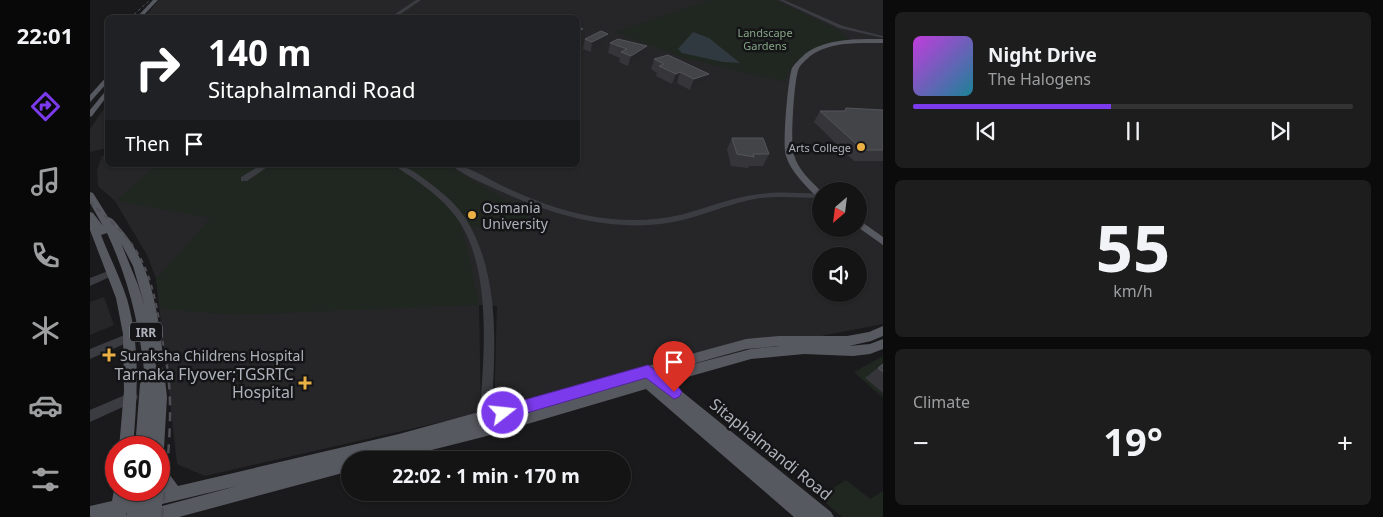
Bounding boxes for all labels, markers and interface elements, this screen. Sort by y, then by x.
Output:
text: 22:01 [17,20,73,50]
park label: Landscape Gardens [737,25,793,53]
text: 140 m [208,29,311,76]
icon: right [125,35,190,100]
text: Night Drive [988,42,1097,68]
text: The Halogens [988,68,1091,90]
text: Sitaphalmandi Road [208,74,415,104]
icon: directions [28,89,63,124]
icon: previous [972,117,1000,145]
icon: pause [1119,117,1147,145]
icon: next [1266,117,1294,145]
icon: arrive [180,130,208,158]
text: Then [125,131,170,157]
place label: Arts College [789,140,851,155]
marker: Arts College [855,141,867,153]
icon: music [28,164,63,199]
north arrow [812,182,868,238]
map controls [812,182,867,302]
place label: Osmania University [482,198,549,233]
text: 55 [1096,203,1170,291]
marker: Osmania University [466,209,478,221]
icon: phone [28,238,63,273]
button: sound [812,247,867,302]
text: km/h [1113,280,1153,302]
icon: climate [28,313,63,348]
road number: IRR [130,322,162,342]
pin [653,341,695,392]
place label: Suraksha Childrens Hospital [120,346,304,365]
marker: Suraksha Childrens Hospital [102,348,116,362]
icon: arrive [660,348,688,376]
place label: Tarnaka Flyover;TGSRTC Hospital [115,363,294,403]
marker: Tarnaka Flyover;TGSRTC Hospital [298,376,312,390]
position arrow [476,386,528,438]
icon: car [28,388,63,423]
text: Climate [913,391,970,413]
street label: Sitaphalmandi Road [705,393,837,505]
text: 19° [1103,415,1163,467]
text: − [913,423,929,461]
text: + [1337,423,1353,461]
speed limit sign: 60 [105,436,170,501]
icon: filters [28,462,63,497]
text: 22:02 · 1 min · 170 m [392,463,580,489]

